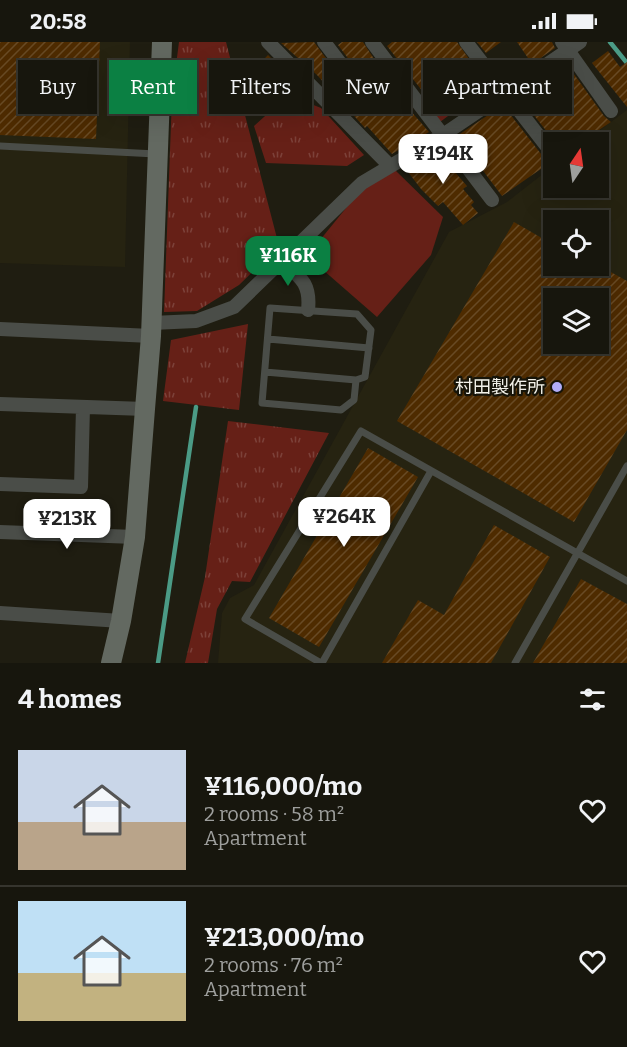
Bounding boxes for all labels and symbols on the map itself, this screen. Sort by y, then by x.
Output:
north arrow [543,132,609,198]
pin: ¥194K [401,134,485,185]
pin: ¥116K [246,236,330,287]
place label: 村田製作所 [455,376,545,398]
marker: 村田製作所 [550,380,564,394]
pin: ¥264K [302,497,386,548]
pin: ¥213K [25,499,109,550]

